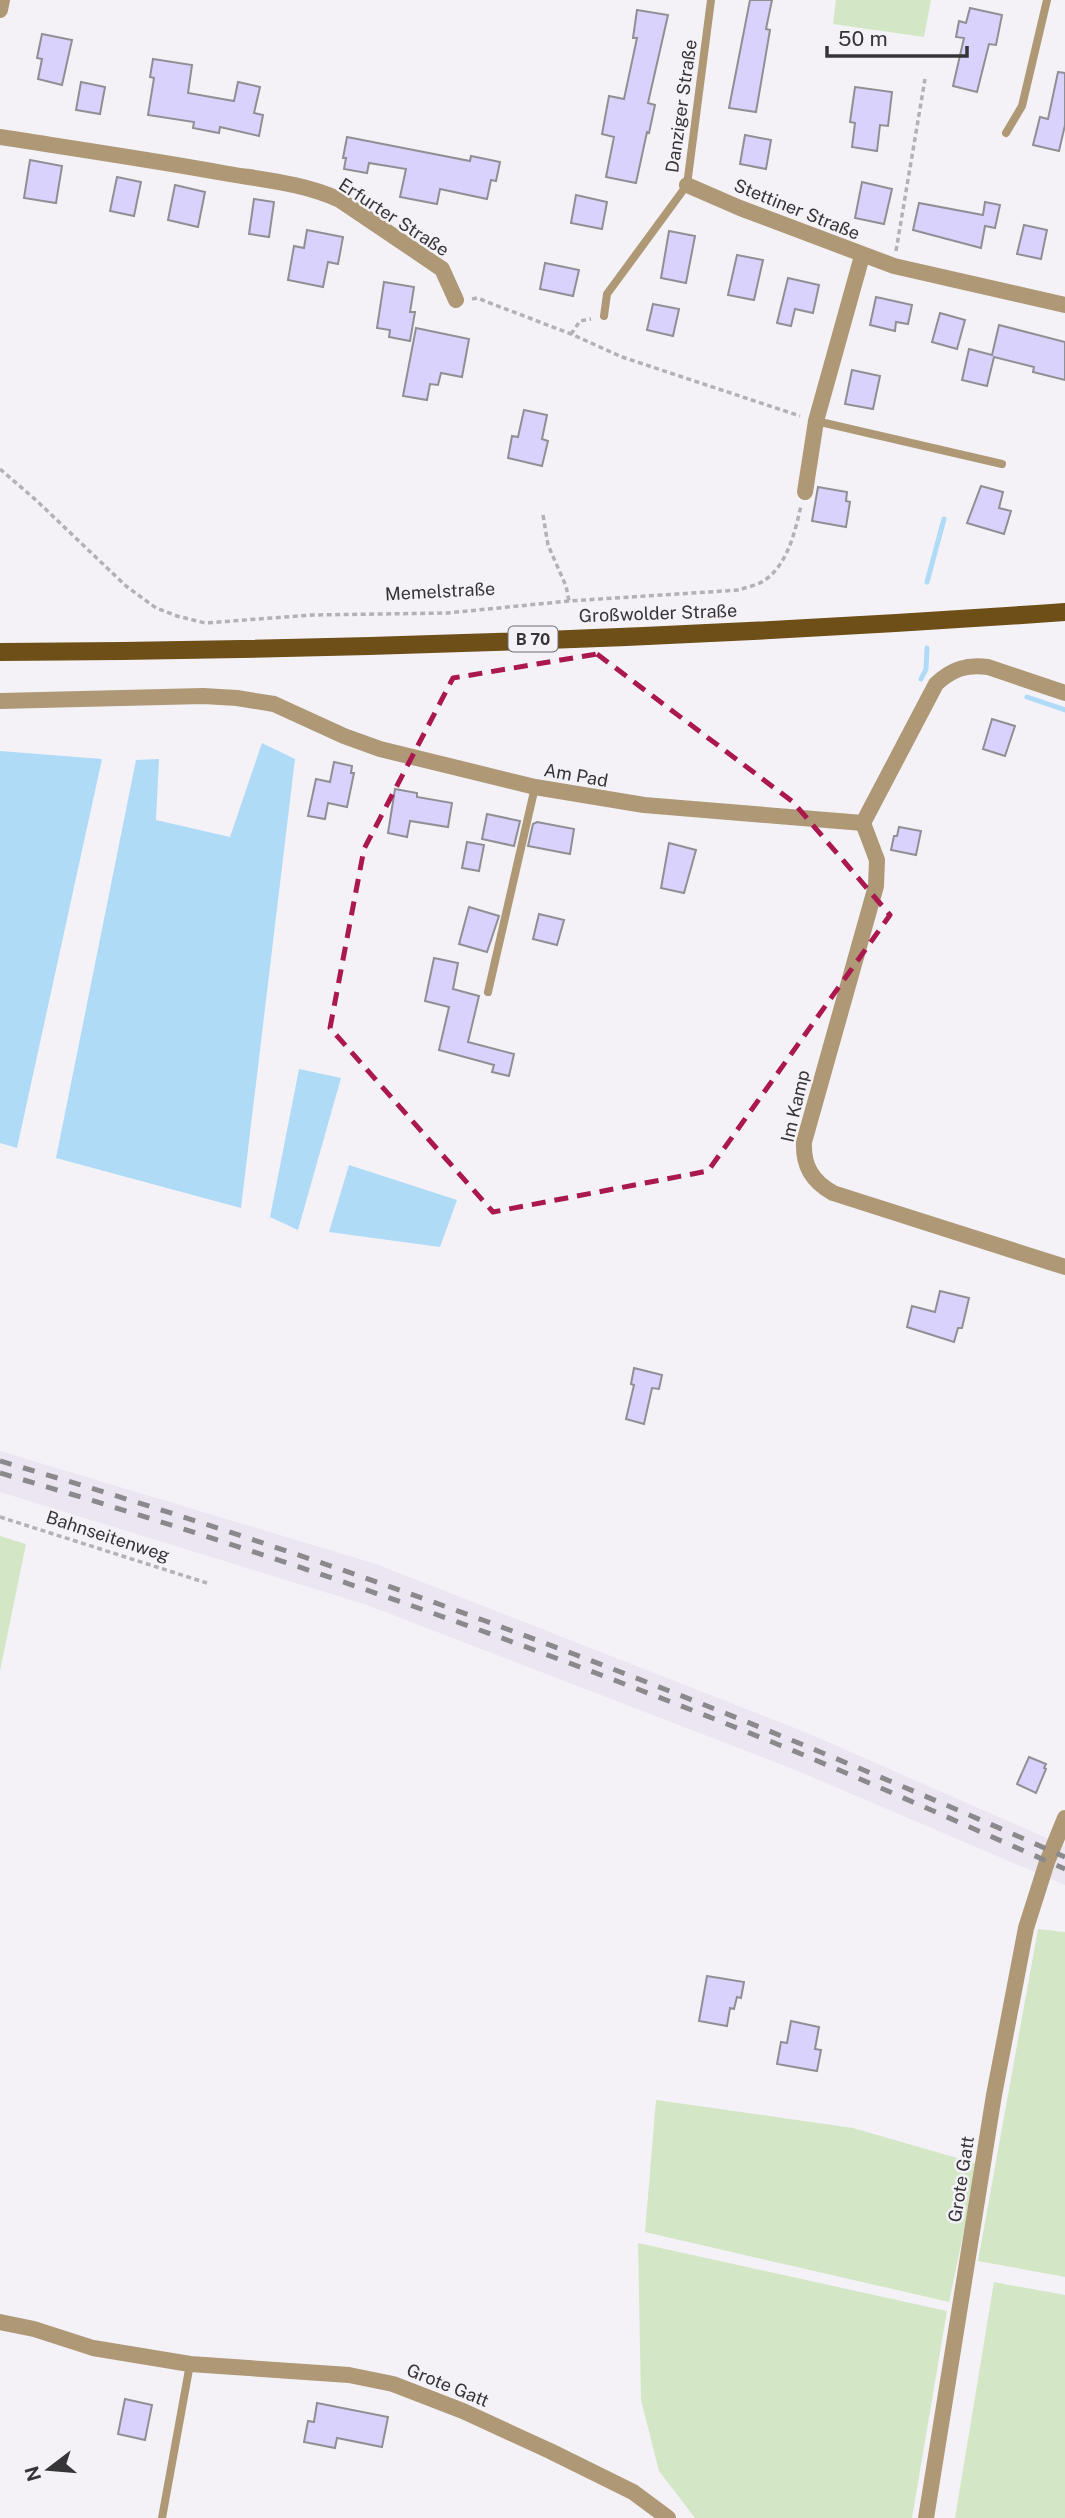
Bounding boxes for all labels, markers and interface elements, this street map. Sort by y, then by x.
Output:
scale bar [827,14,967,58]
text: 50 m [838,26,888,51]
street label: Danziger Straße [661,38,701,174]
street label: Erfurter Straße [335,174,453,260]
street label: Stettiner Straße [731,174,863,244]
street label: Memelstraße [384,578,496,604]
street label: Großwolder Straße [578,600,738,626]
road number: B 70 [508,626,558,652]
street label: Am Pad [542,759,610,791]
street label: Im Kamp [777,1068,813,1144]
street label: Bahnseitenweg [44,1506,172,1566]
street label: Grote Gatt [944,2134,978,2224]
street label: Grote Gatt [404,2359,492,2411]
north arrow [14,2434,84,2504]
text: N [20,2464,45,2484]

